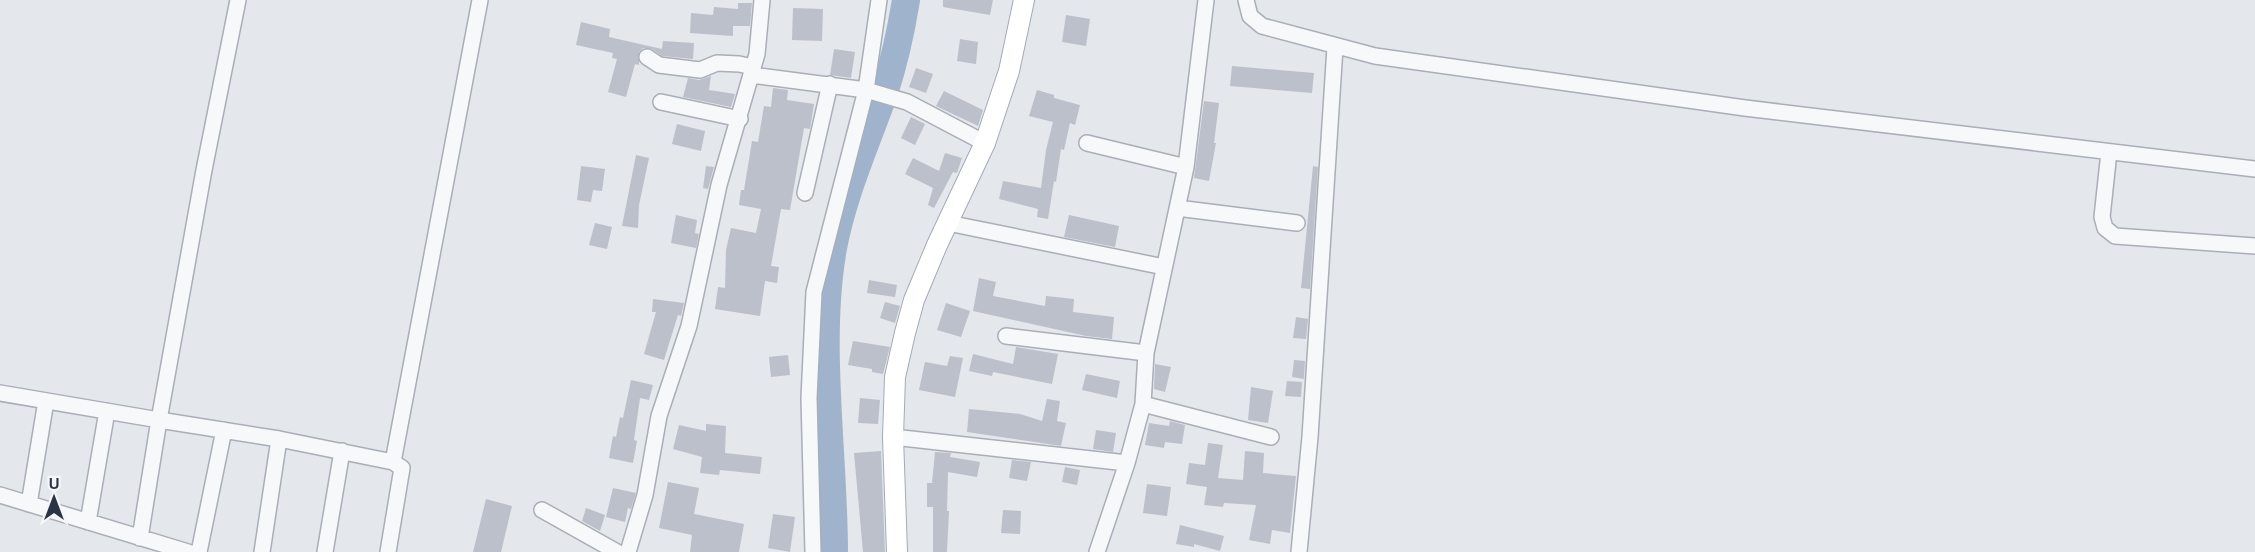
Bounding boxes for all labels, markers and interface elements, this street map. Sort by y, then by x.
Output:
north arrow [24,468,84,528]
text: U [49,473,59,494]

